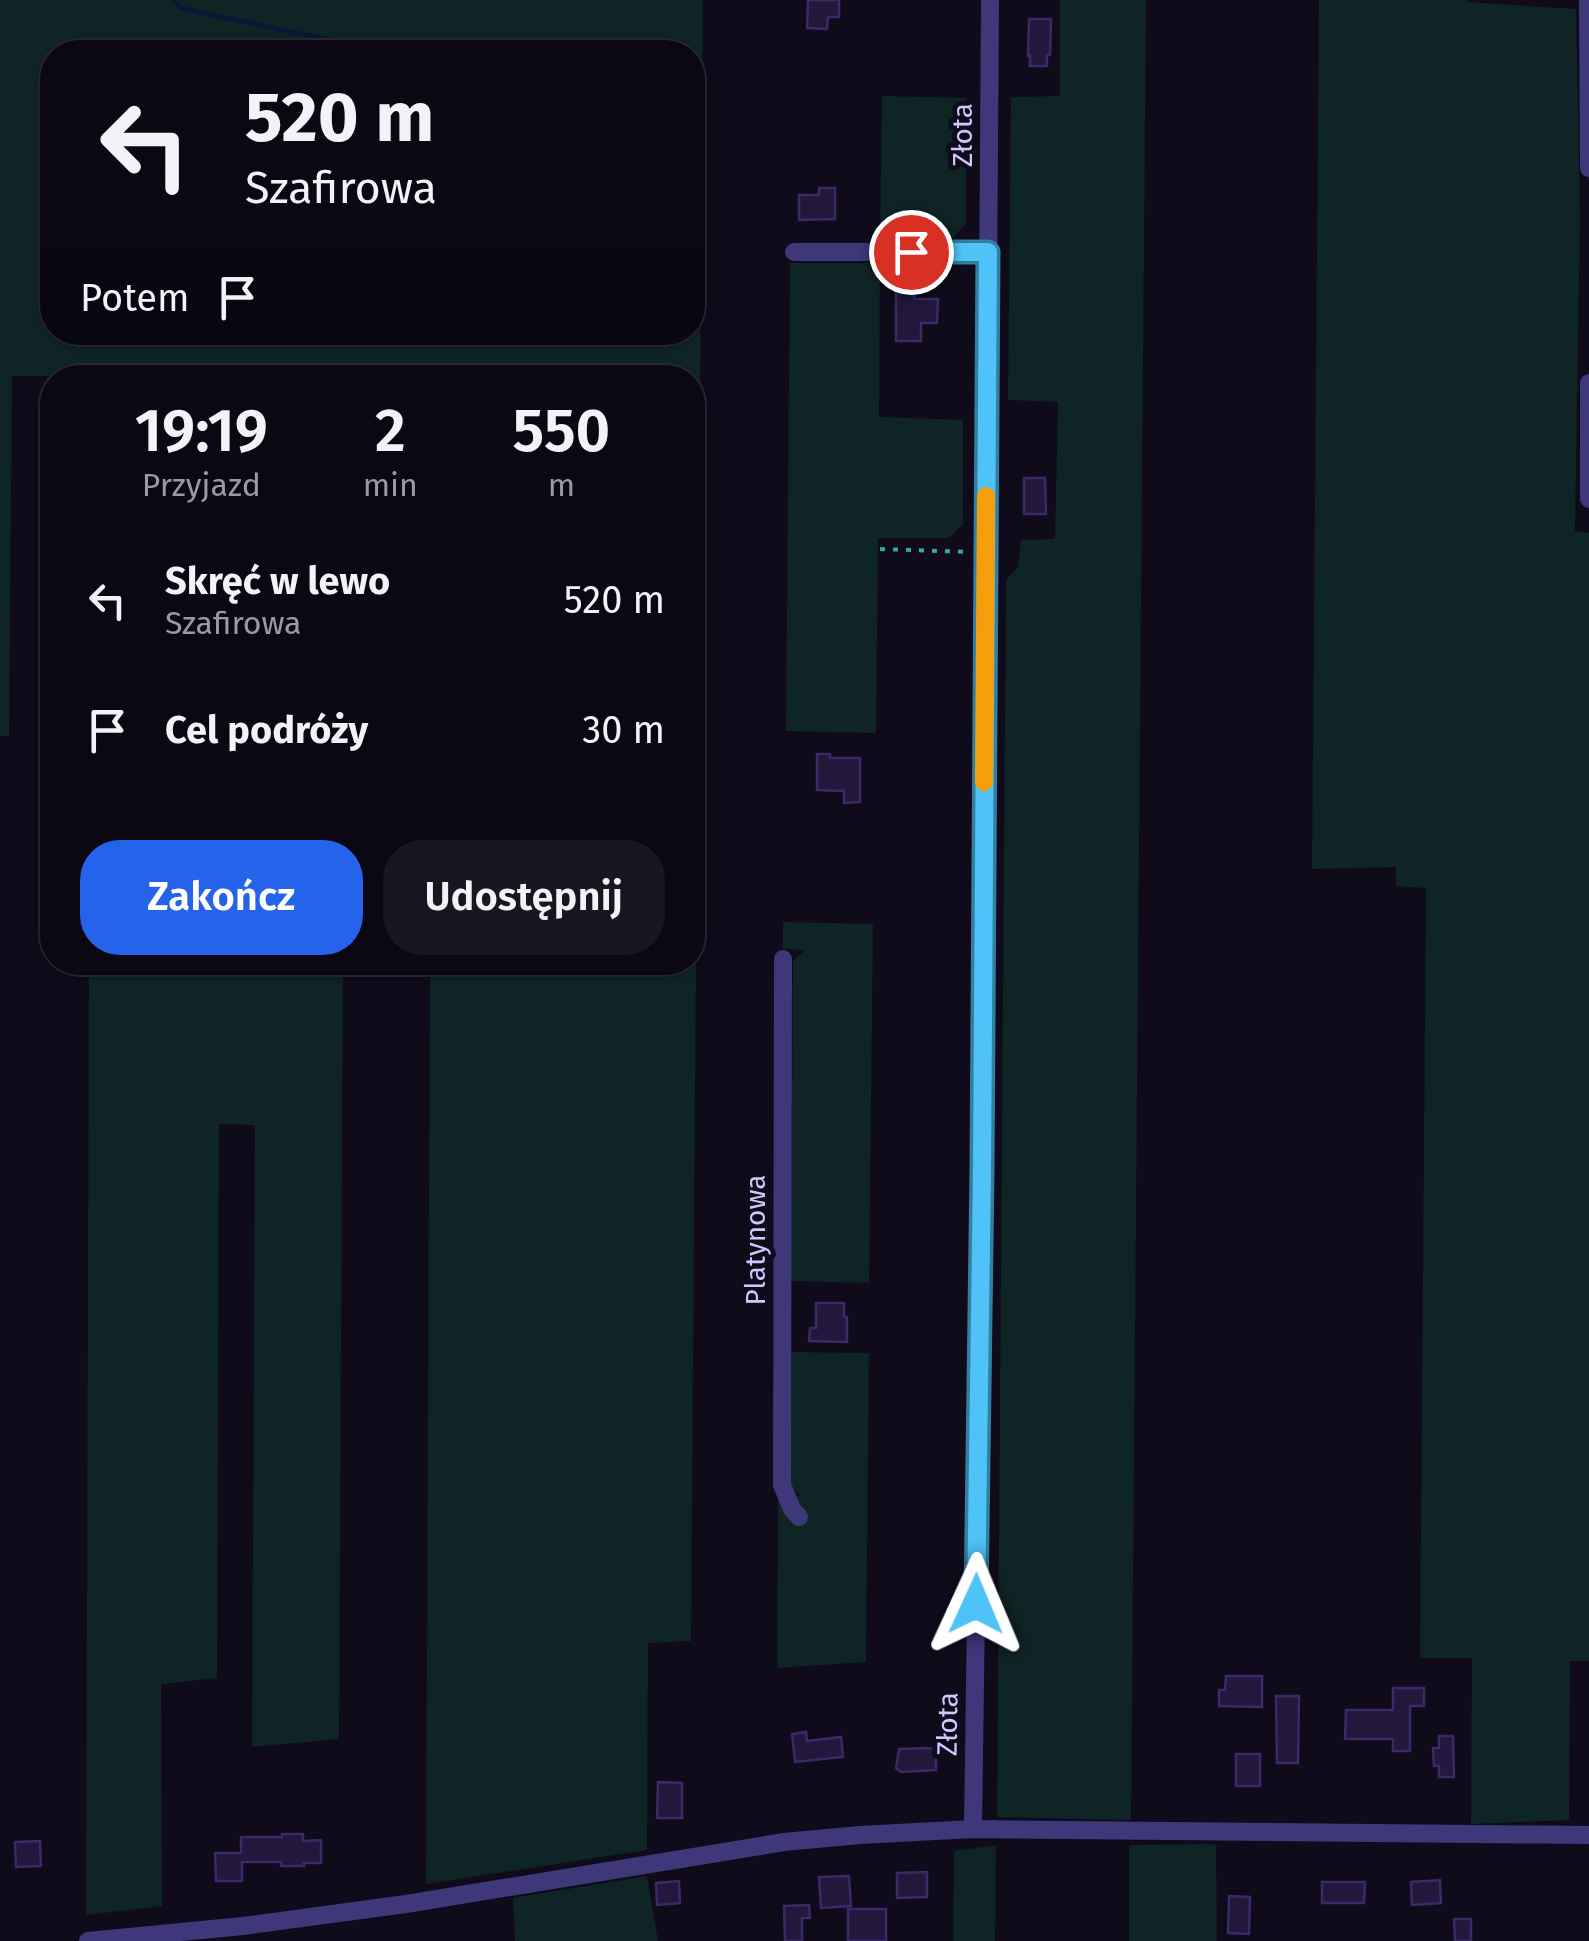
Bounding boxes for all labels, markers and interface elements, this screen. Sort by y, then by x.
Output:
text: 520 m [245,76,434,160]
icon: left [80,80,210,210]
street label: Złota [946,103,979,167]
text: Szafirowa [245,161,437,215]
pin [869,210,954,295]
icon: arrive [884,225,939,280]
icon: arrive [210,270,265,325]
text: Potem [80,275,190,321]
text: 19:19 [135,395,268,467]
text: 2 [375,395,406,467]
text: 550 [513,395,610,467]
text: Przyjazd [142,466,261,504]
text: min [363,466,418,504]
text: m [548,466,575,504]
text: Skręć w lewo [165,558,390,604]
icon: left [80,573,135,628]
text: 520 m [564,577,665,623]
text: Szafirowa [165,604,301,642]
icon: arrive [80,703,135,758]
text: Cel podróży [165,707,368,753]
text: 30 m [582,707,665,753]
button: Zakończ [80,840,363,955]
button: Udostępnij [383,840,665,955]
street label: Platynowa [739,1175,772,1305]
position arrow [924,1552,1028,1656]
street label: Złota [930,1692,965,1756]

